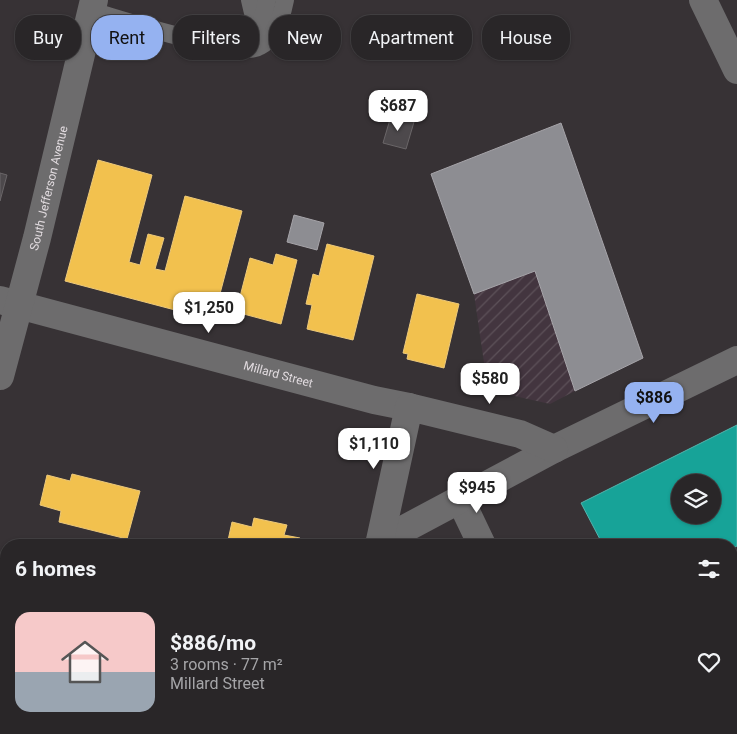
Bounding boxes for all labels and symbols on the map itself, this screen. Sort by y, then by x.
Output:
pin: $687 [368,90,428,132]
street label: South Jefferson Avenue [27,125,71,252]
pin: $1,250 [168,292,250,334]
street label: Millard Street [242,358,315,390]
pin: $580 [460,362,520,405]
pin: $886 [624,382,684,424]
pin: $1,110 [333,428,415,470]
pin: $945 [447,472,507,514]

